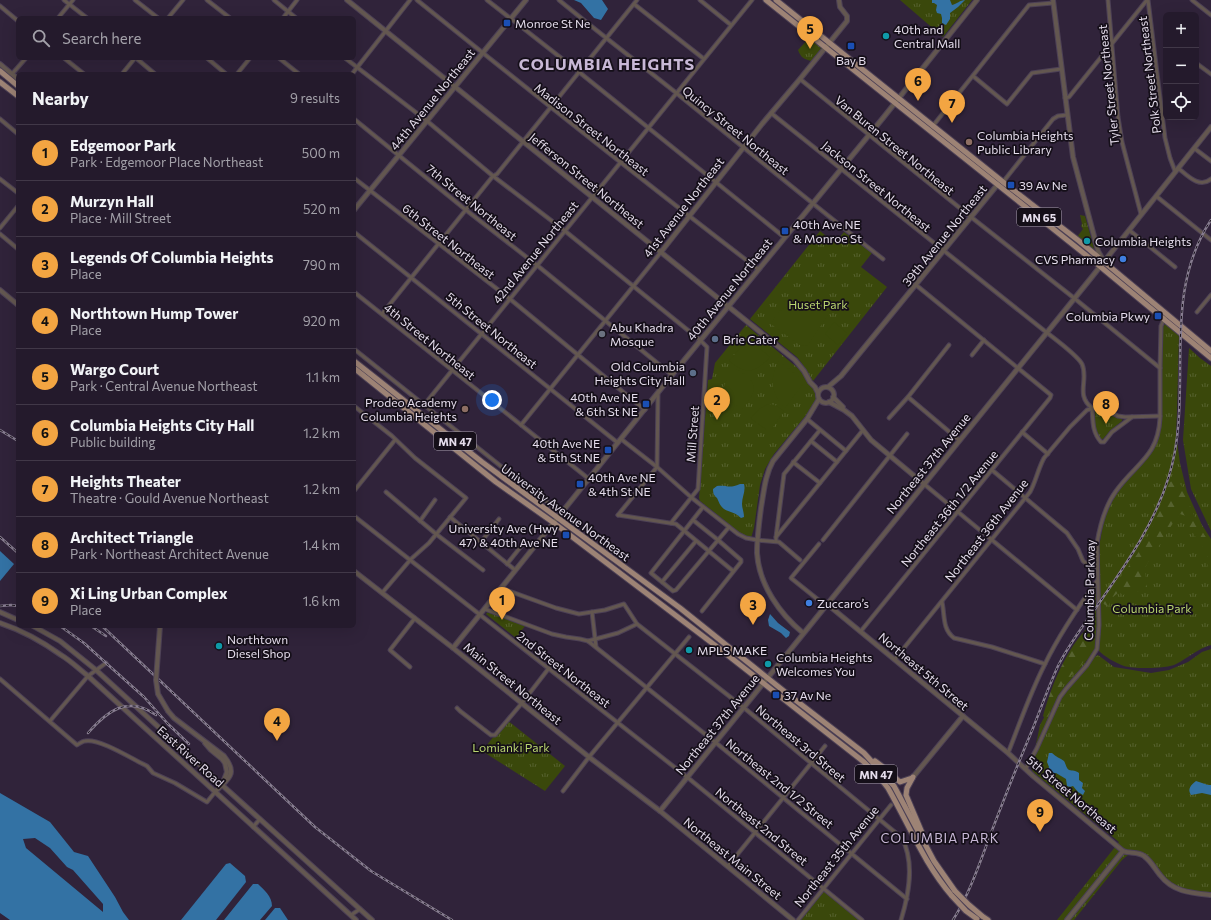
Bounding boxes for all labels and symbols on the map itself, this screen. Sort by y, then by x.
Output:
street label: Polk Street Northeast [1135,15,1163,135]
place label: Monroe St Ne [515,16,590,30]
pin: 5 [797,16,823,49]
marker: Monroe St Ne [502,18,512,28]
place label: 40th and Central Mall [894,22,960,50]
street label: Tyler Street Northeast [1095,24,1121,146]
marker: 40th and Central Mall [881,31,891,41]
marker: Bay B [846,41,856,51]
street label: 44th Avenue Northeast [387,45,477,153]
place label: Bay B [836,53,866,67]
district label: COLUMBIA HEIGHTS [519,54,695,73]
pin: 6 [905,68,931,101]
street label: Madison Street Northeast [532,80,652,178]
street label: Quincy Street Northeast [680,83,792,177]
pin: 7 [939,90,965,123]
street label: Van Buren Street Northeast [832,92,958,198]
place label: Columbia Heights Public Library [977,128,1074,156]
street label: Jefferson Street Northeast [526,129,647,231]
marker: Columbia Heights Public Library [964,137,974,147]
street label: Jackson Street Northeast [819,138,934,235]
street label: 41st Avenue Northeast [640,154,726,260]
street label: 7th Street Northeast [424,161,520,243]
place label: 39 Av Ne [1019,178,1067,192]
marker: 39 Av Ne [1006,180,1016,190]
street label: 39th Avenue Northeast [899,181,989,288]
street label: 42nd Avenue Northeast [489,198,581,306]
street label: 6th Street Northeast [400,201,498,281]
road number: MN 65 [1017,208,1061,226]
place label: 40th Ave NE & Monroe St [793,217,862,245]
marker: 40th Ave NE & Monroe St [780,226,790,236]
place label: Columbia Heights [1095,234,1192,248]
street label: 40th Avenue Northeast [684,235,775,343]
marker: Columbia Heights [1082,236,1092,246]
place label: CVS Pharmacy [1035,252,1115,266]
marker: CVS Pharmacy [1118,254,1128,264]
street label: 5th Street Northeast [444,289,540,371]
park label: Huset Park [788,297,848,311]
street label: 4th Street Northeast [382,300,478,382]
place label: Columbia Pkwy [1066,309,1150,323]
marker: Columbia Pkwy [1153,311,1163,321]
place label: Abu Khadra Mosque [610,320,673,348]
marker: Abu Khadra Mosque [597,329,607,339]
place label: Brie Cater [723,332,778,346]
marker: Brie Cater [710,334,720,344]
place label: Old Columbia Heights City Hall [594,359,685,387]
marker: Old Columbia Heights City Hall [688,368,698,378]
pin: 2 [704,387,730,420]
your location [482,390,502,410]
place label: 40th Ave NE & 6th St NE [570,390,638,418]
pin: 8 [1093,391,1119,424]
place label: Prodeo Academy Columbia Heights [360,395,457,423]
marker: 40th Ave NE & 6th St NE [641,399,651,409]
marker: Prodeo Academy Columbia Heights [460,404,470,414]
street label: Mill Street [683,405,701,463]
street label: Northeast 37th Avenue [883,410,973,516]
road number: MN 47 [434,432,476,450]
place label: 40th Ave NE & 5th St NE [532,436,600,464]
marker: 40th Ave NE & 5th St NE [603,445,613,455]
street label: Northeast 36th 1/2 Avenue [898,447,1000,569]
street label: University Avenue Northeast [499,461,633,563]
place label: 40th Ave NE & 4th St NE [588,470,656,498]
street label: Northeast 36th Avenue [942,476,1030,584]
marker: 40th Ave NE & 4th St NE [575,479,585,489]
place label: University Ave (Hwy 47) & 40th Ave NE [449,521,558,549]
marker: University Ave (Hwy 47) & 40th Ave NE [561,530,571,540]
street label: Columbia Parkway [1081,539,1097,641]
pin: 1 [489,587,515,620]
pin: 3 [740,592,766,625]
place label: Zuccaro’s [817,596,869,610]
marker: Zuccaro’s [804,598,814,608]
park label: Columbia Park [1112,601,1192,615]
street label: 2nd Street Northeast [514,628,614,710]
street label: Northeast 5th Street [876,629,972,713]
place label: Northtown Diesel Shop [227,632,291,660]
street label: Main Street Northeast [461,639,565,727]
marker: Northtown Diesel Shop [214,641,224,651]
place label: MPLS MAKE [697,643,767,657]
marker: MPLS MAKE [684,645,694,655]
place label: Columbia Heights Welcomes You [776,650,873,678]
marker: Columbia Heights Welcomes You [763,659,773,669]
street label: Northeast 37th Avenue [672,671,762,777]
place label: 37 Av Ne [784,688,831,702]
marker: 37 Av Ne [771,690,781,700]
street label: Northeast 3rd Street [753,701,849,785]
pin: 4 [264,708,290,741]
street label: East River Road [155,723,227,790]
street label: Northeast 2nd 1/2 Street [723,735,837,831]
park label: Lomianki Park [472,740,550,754]
street label: 5th Street Northeast [1024,752,1120,836]
road number: MN 47 [855,765,897,783]
street label: Northeast 2nd Street [713,784,811,868]
pin: 9 [1027,799,1053,832]
street label: Northeast 35th Avenue [791,803,881,909]
street label: Northeast Main Street [681,814,785,902]
district label: COLUMBIA PARK [881,830,1000,846]

